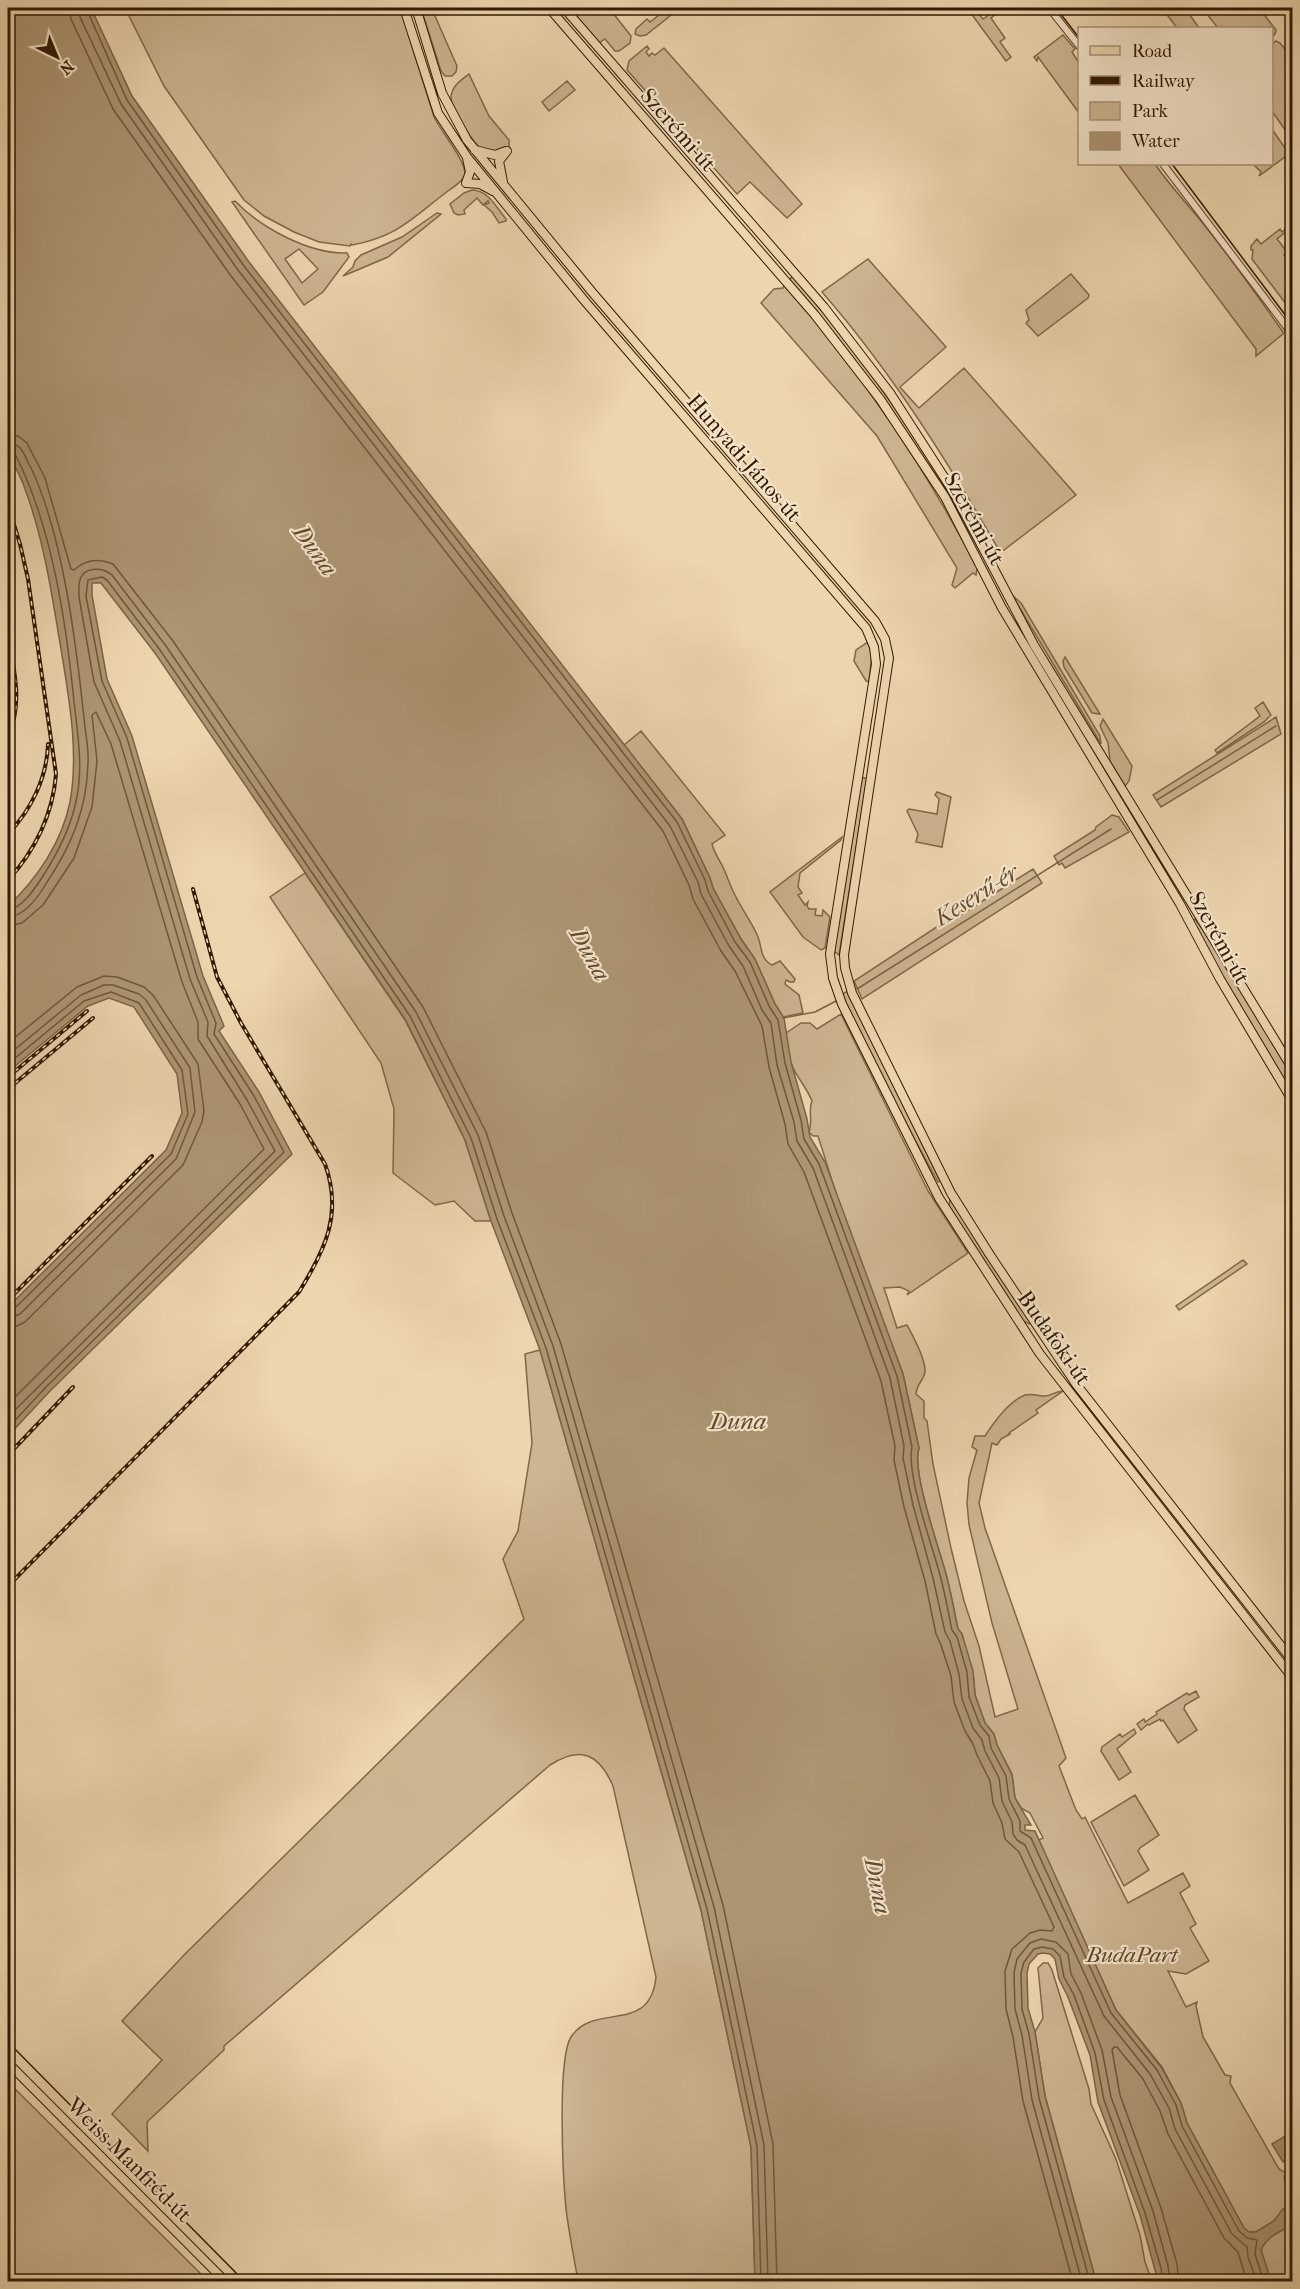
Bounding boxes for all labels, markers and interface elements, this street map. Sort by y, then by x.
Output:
north arrow [27,27,87,87]
legend [1078,27,1273,165]
text: Road [1132,41,1172,62]
text: N [55,57,78,79]
text: Railway [1132,71,1196,92]
street label: Szerémi út [635,83,721,177]
text: Park [1132,101,1169,122]
text: Water [1131,131,1180,152]
street label: Hunyadi János út [681,389,807,528]
street label: Szerémi út [938,468,1010,570]
water label: Duna [286,517,343,581]
water label: Keserű-ér [927,857,1025,933]
street label: Szerémi út [1183,887,1255,989]
water label: Duna [563,921,616,986]
street label: Budafoki út [1012,1286,1096,1390]
water label: Duna [708,1407,766,1435]
water label: Duna [858,1854,897,1916]
park label: BudaPart [1085,1942,1179,1968]
street label: Weiss Manfréd út [60,2091,197,2228]

